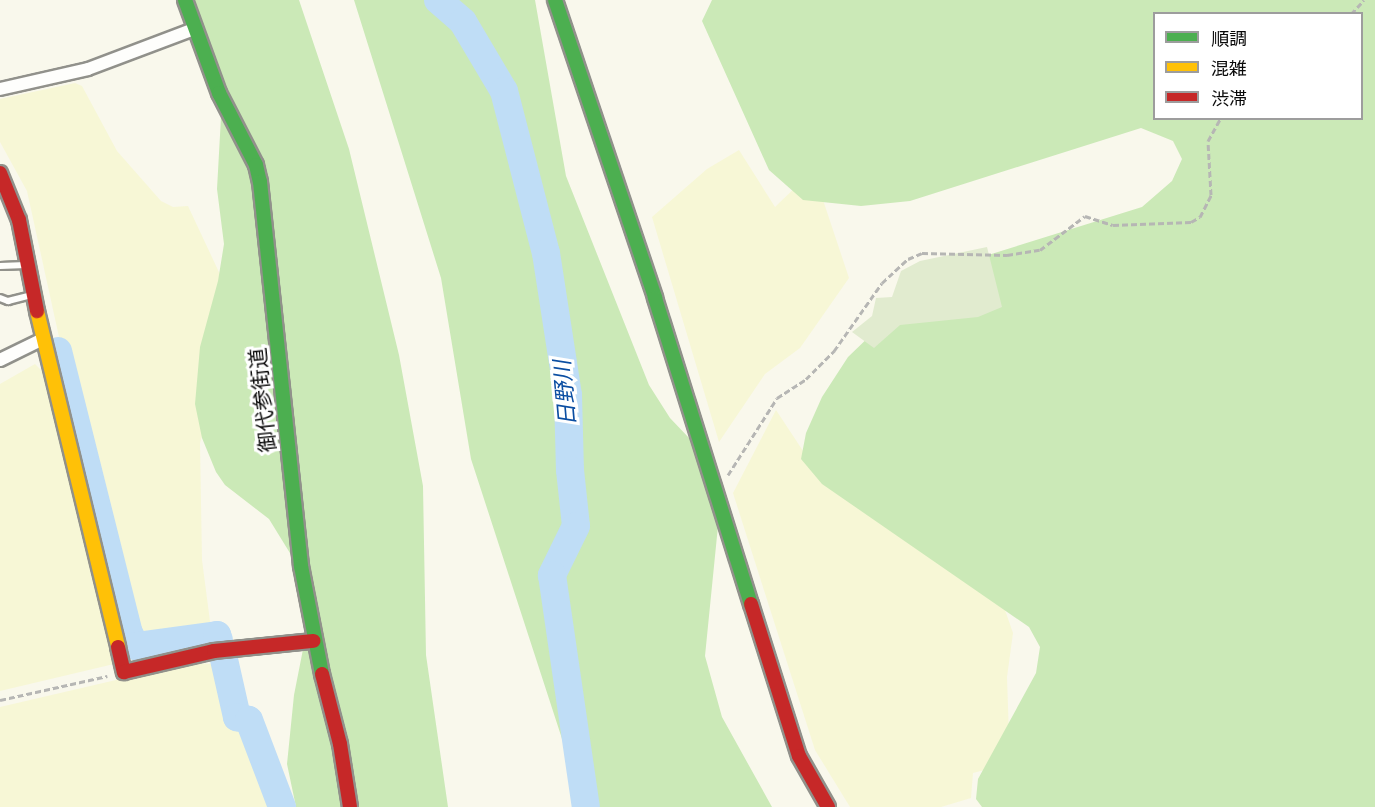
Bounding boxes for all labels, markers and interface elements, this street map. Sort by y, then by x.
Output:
legend [1153,12,1363,120]
text: 順調 [1211,28,1247,50]
text: 混雑 [1211,58,1247,80]
text: 渋滞 [1211,88,1247,110]
street label: 御代参街道 [245,346,281,454]
water label: 日野川 [549,359,581,427]

